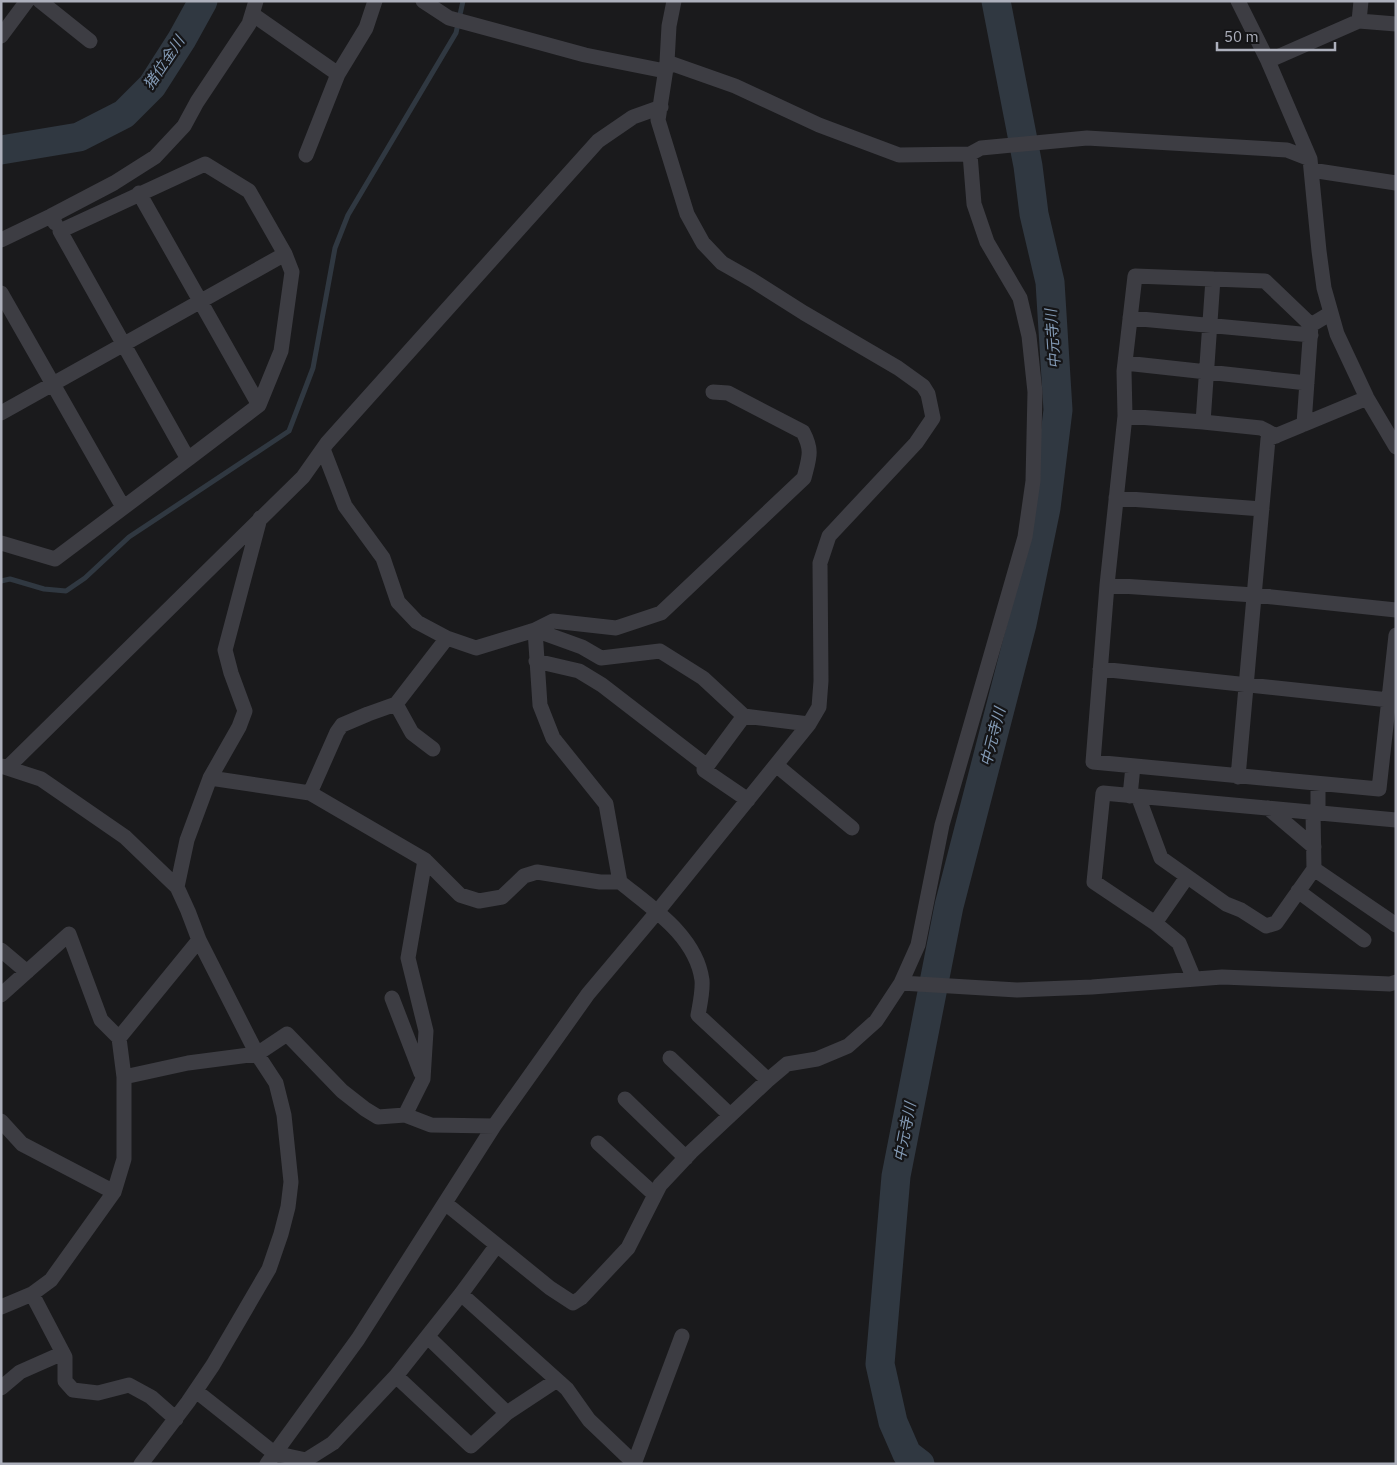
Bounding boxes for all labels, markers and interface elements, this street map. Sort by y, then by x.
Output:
scale bar [1217,20,1334,52]
text: 50 m [1224,27,1259,46]
water label: 猪位金川 [139,31,189,93]
water label: 中元寺川 [1041,306,1064,370]
water label: 中元寺川 [976,704,1009,768]
water label: 中元寺川 [889,1099,920,1163]

